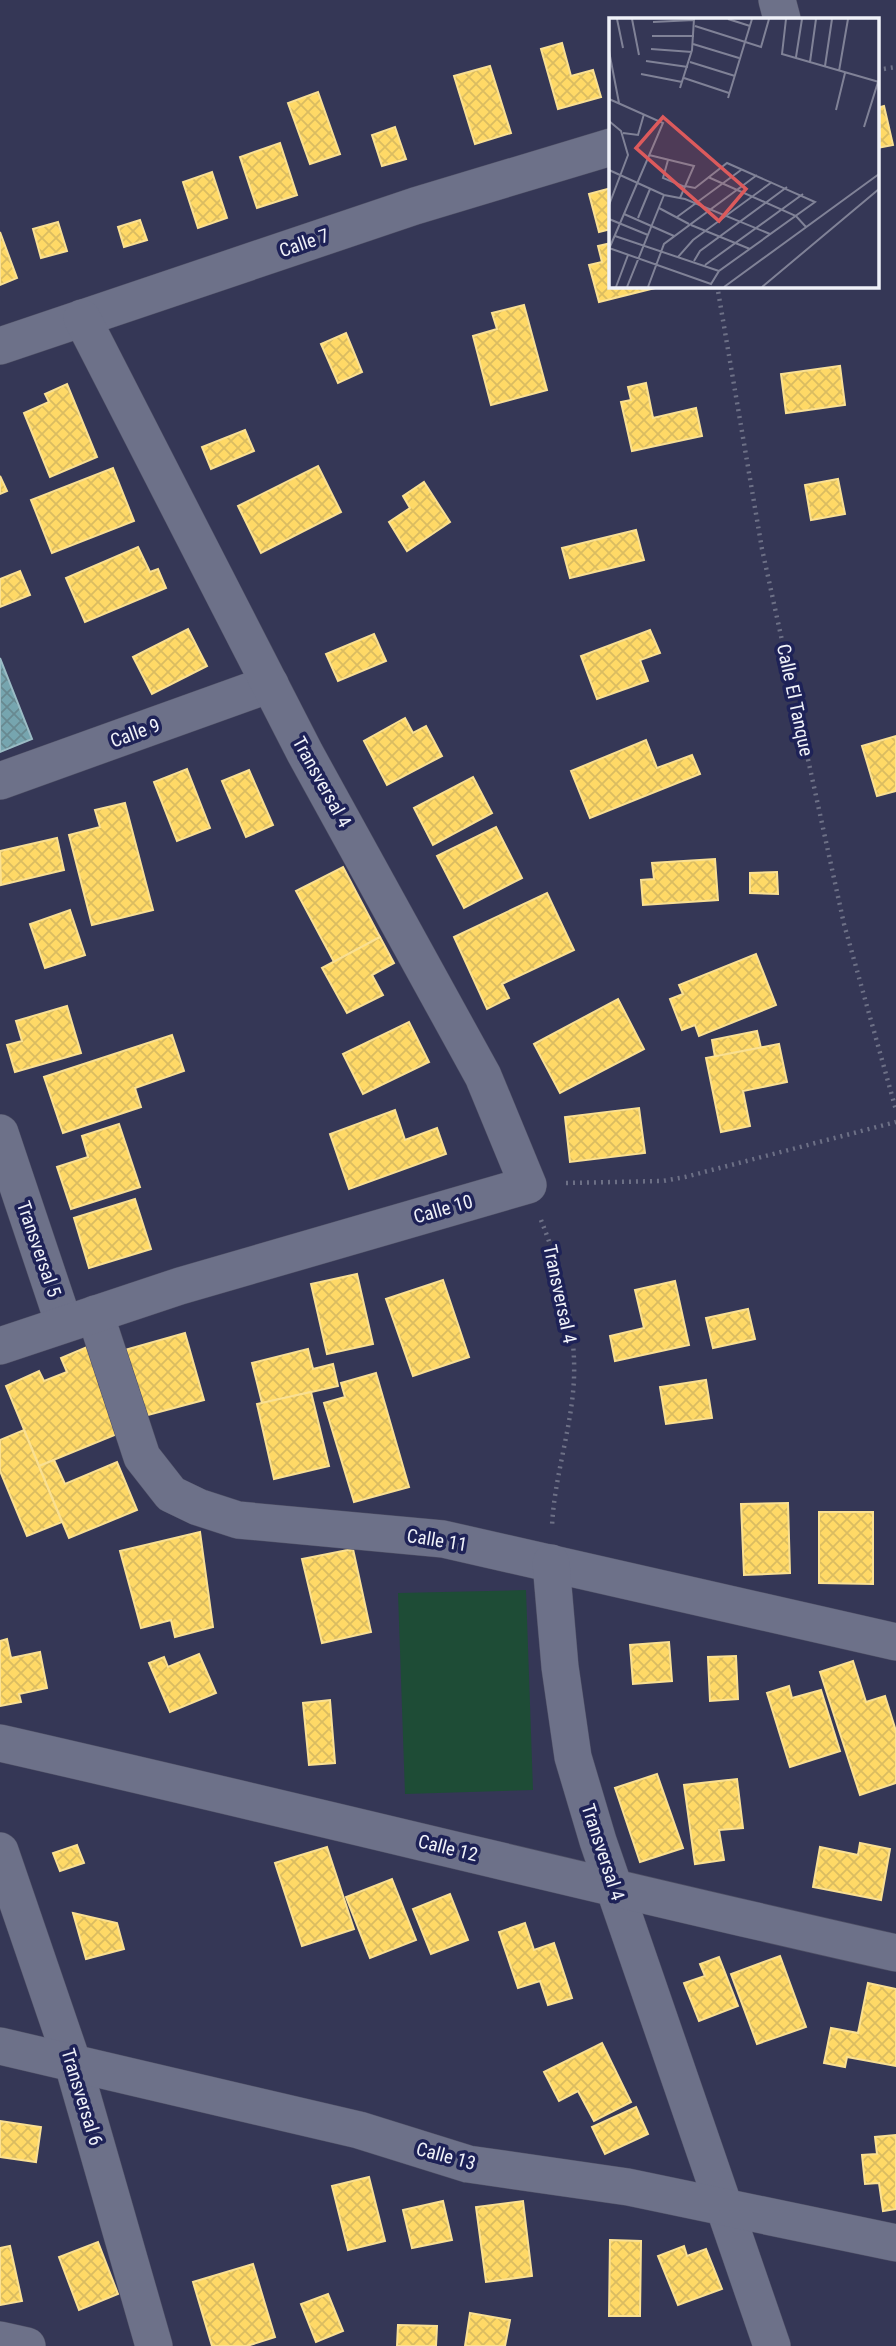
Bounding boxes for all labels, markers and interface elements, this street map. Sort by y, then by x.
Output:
inset map [609,18,878,287]
street label: Calle 7 [276,224,332,262]
street label: Calle El Tanque [772,642,818,758]
street label: Calle 9 [107,713,163,753]
street label: Transversal 4 [288,733,356,831]
street label: Calle 10 [411,1190,475,1228]
street label: Transversal 5 [12,1198,66,1300]
street label: Transversal 4 [538,1243,582,1345]
street label: Calle 11 [405,1524,469,1556]
street label: Transversal 4 [577,1801,629,1903]
street label: Calle 12 [416,1830,480,1866]
street label: Transversal 6 [56,2046,108,2148]
street label: Calle 13 [414,2137,478,2175]

